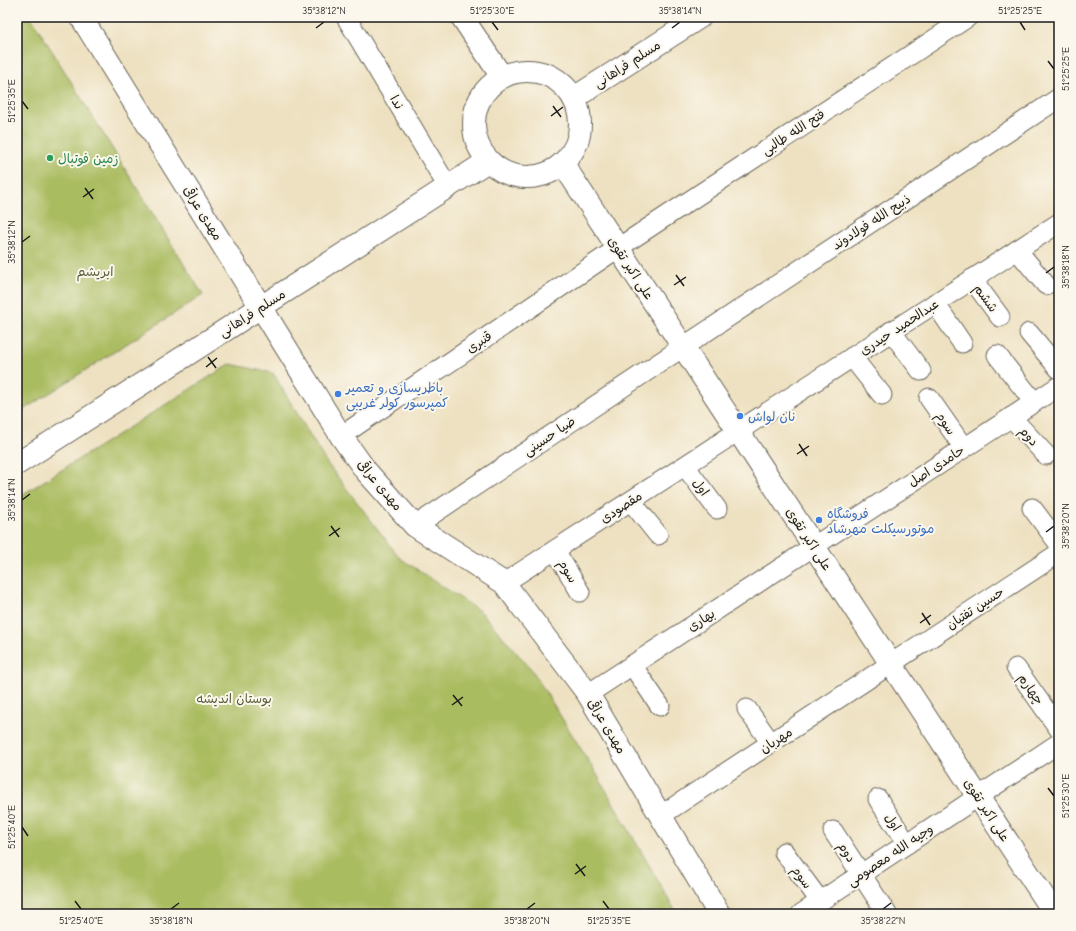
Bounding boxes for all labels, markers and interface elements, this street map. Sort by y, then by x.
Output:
text: 35°38'12"N [302,5,346,17]
text: 51°25'30"E [470,5,514,17]
text: 35°38'14"N [658,5,702,17]
text: 51°25'25"E [998,5,1042,17]
street label: مسلم فراهانی [591,37,665,94]
text: 51°25'25"E [1060,47,1072,91]
text: 51°25'35"E [6,79,18,123]
street label: ندا [387,92,407,112]
street label: فتح الله طالبی [759,106,828,160]
place label: زمین فوتبال [58,151,118,167]
marker: زمین فوتبال [45,153,55,163]
street label: مهدی عراقی [180,182,227,243]
street label: ذبیح الله فولادوند [829,191,914,255]
text: 35°38'12"N [6,220,18,264]
street label: علی اکبر تقوی [603,234,657,303]
text: 35°38'18"N [1060,245,1072,289]
park label: ابریشم [77,264,113,282]
street label: ششم [968,281,1001,317]
street label: مسلم فراهانی [216,286,290,343]
street label: عبدالحمید حیدری [857,296,942,359]
street label: قنبری [463,328,495,357]
place label: باطریسازی و تعمیر کمپرسور کولر غریبی [345,380,449,412]
marker: باطریسازی و تعمیر کمپرسور کولر غریبی [333,389,343,399]
place label: نان لواش [748,409,795,425]
street label: سوم [930,409,959,439]
marker: نان لواش [735,411,745,421]
street label: ضیا حسینی [520,413,579,460]
street label: دوم [1014,423,1042,451]
street label: حامدی اصل [905,442,967,490]
street label: مهدی عراقی [354,456,406,513]
street label: اول [689,475,712,499]
text: 35°38'14"N [6,478,18,522]
street label: مقصودی [597,488,645,527]
text: 35°38'20"N [1060,503,1072,549]
street label: علی اکبر تقوی [781,505,835,574]
place label: فروشگاه موتورسیکلت مهرشاد [827,506,934,537]
marker: فروشگاه موتورسیکلت مهرشاد [814,515,824,525]
street label: سوم [553,557,581,587]
street label: حسین تفتیان [943,584,1007,633]
street label: بهاری [684,606,718,635]
street label: چهارم [1013,671,1047,709]
park label: بوستان اندیشه [196,691,272,707]
street label: مهدی عراقی [585,695,630,756]
street label: مهربان [757,724,796,757]
text: 51°25'30"E [1060,774,1072,818]
street label: علی اکبر تقوی [959,776,1013,845]
text: 51°25'40"E [6,805,18,849]
street label: اول [881,810,904,834]
street label: وجیه الله معصومی [844,821,937,891]
street label: دوم [832,839,859,867]
street label: سوم [786,863,815,893]
text: 51°25'40"E [59,915,103,927]
text: 35°38'18"N [149,915,193,927]
text: 35°38'20"N [504,915,550,927]
text: 51°25'35"E [587,915,631,927]
text: 35°38'22"N [861,915,905,927]

